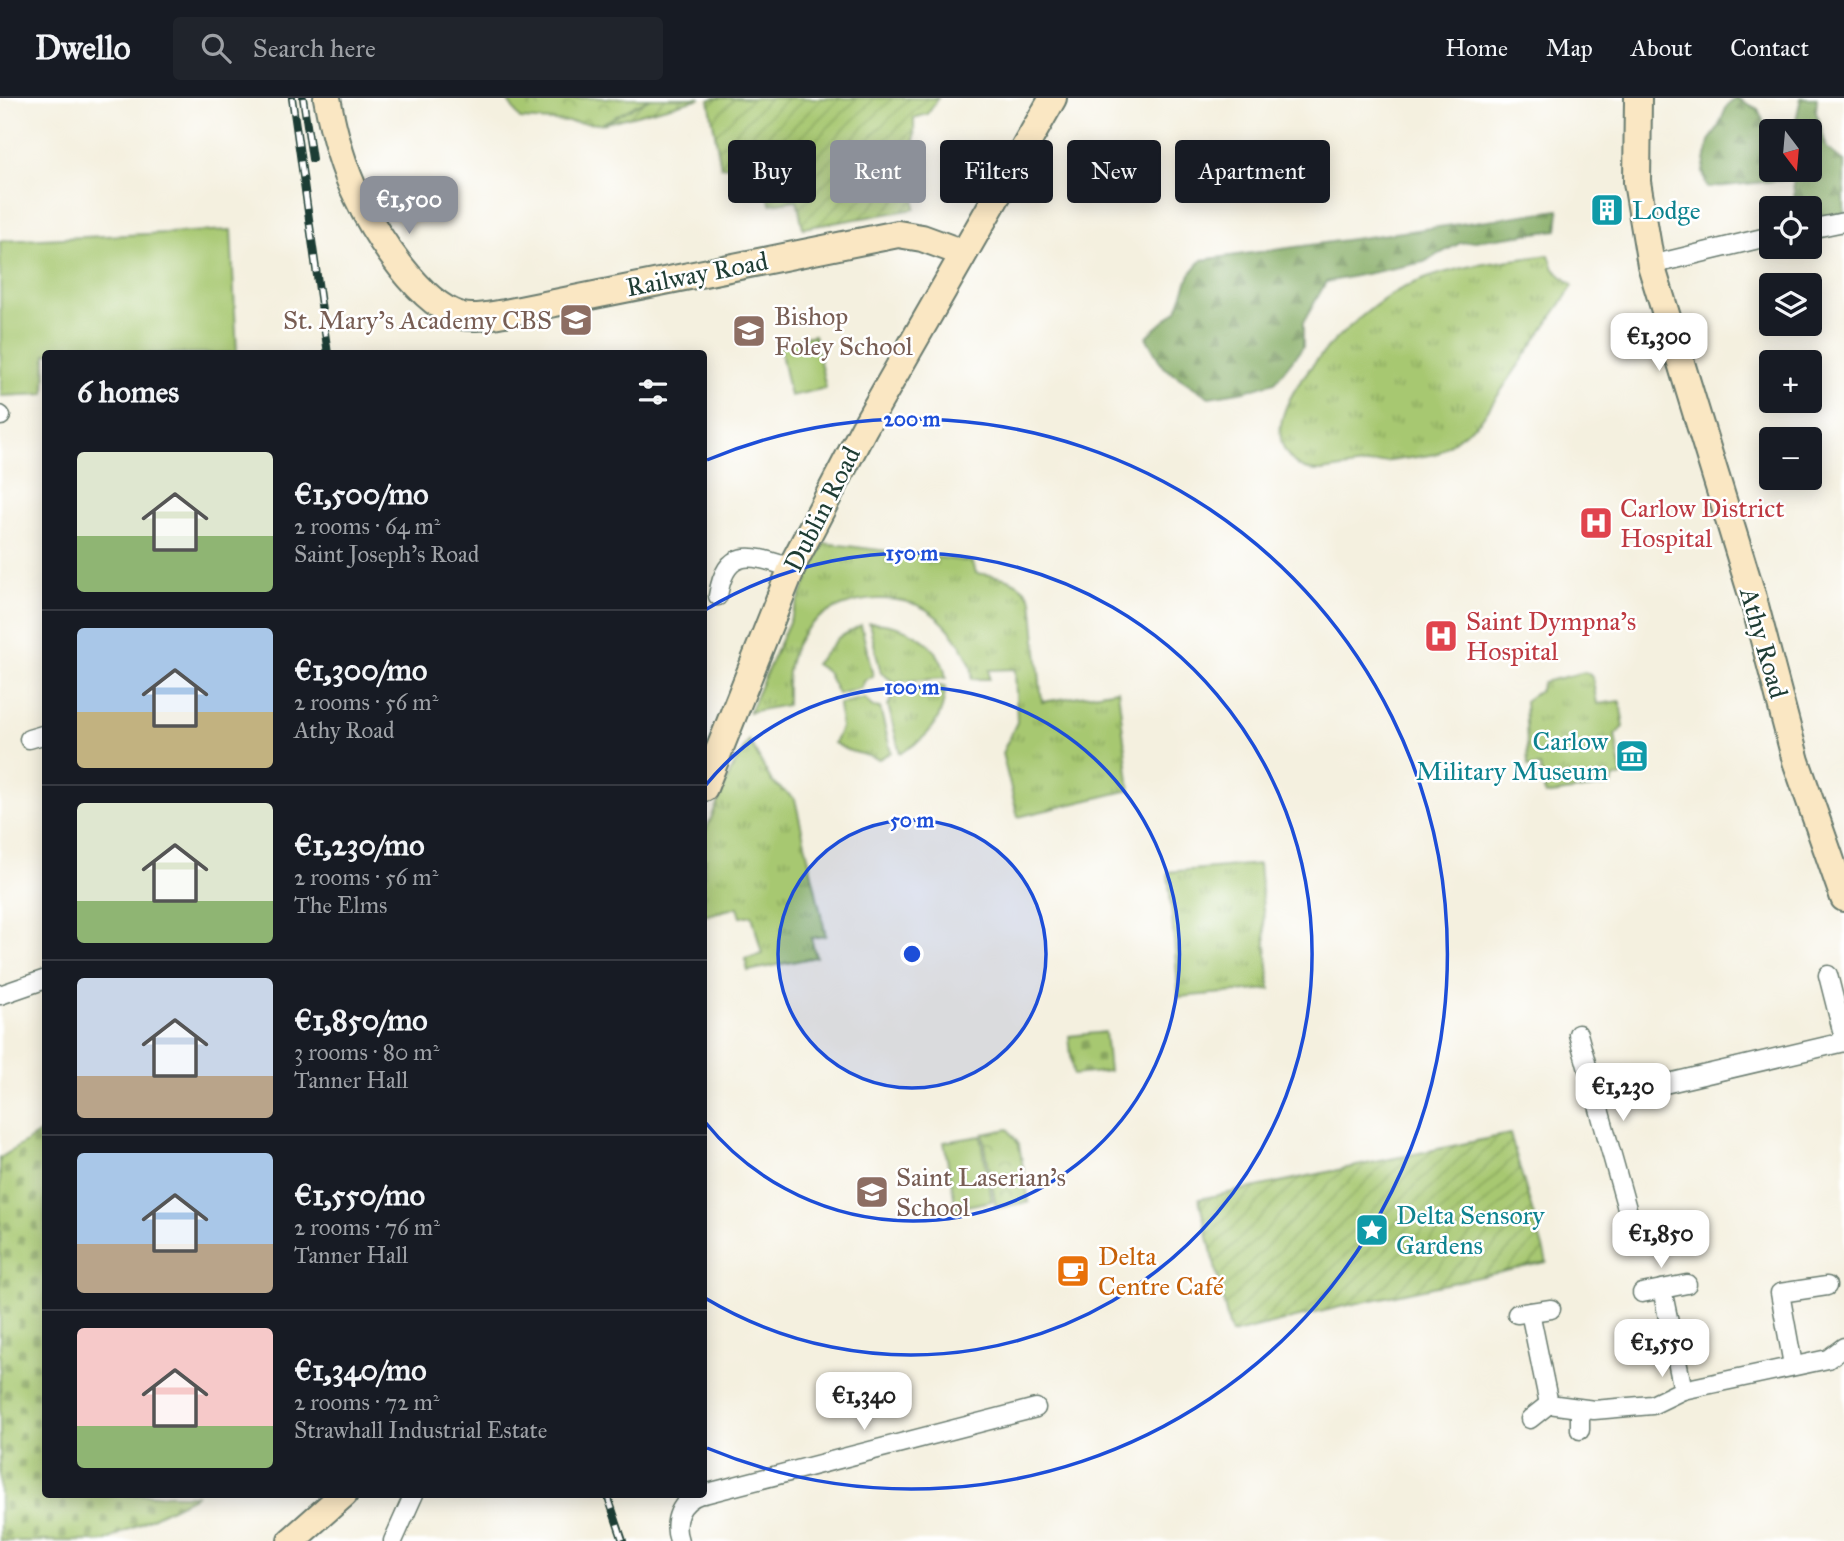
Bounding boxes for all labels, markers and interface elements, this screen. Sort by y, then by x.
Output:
search box [173,17,663,80]
text: Dwello [35,28,131,68]
icon: search [197,29,235,67]
text: Search here [253,32,376,64]
text: Home [1445,33,1508,63]
text: Map [1546,33,1593,63]
text: About [1631,33,1692,63]
text: Contact [1730,33,1809,63]
north arrow [1759,119,1822,182]
map controls [1759,119,1822,490]
chip: Buy [728,140,816,203]
chip: Rent [830,140,926,203]
chip: Filters [940,140,1053,203]
chip: New [1067,140,1161,203]
chip: Apartment [1175,140,1330,203]
pin: €1,500 [352,176,466,236]
text: €1,500 [376,185,442,213]
building icon: Lodge [1588,191,1626,229]
place label: Lodge [1632,194,1701,226]
button: locate [1759,196,1822,259]
street label: Railway Road [623,245,771,303]
button: layers [1759,273,1822,336]
place label: Bishop Foley School [774,300,913,362]
school or university icon: St. Mary's Academy CBS [557,301,595,339]
place label: St. Mary's Academy CBS [283,304,552,336]
school or university icon: Bishop Foley School [730,312,768,350]
pin: €1,300 [1602,314,1716,373]
text: €1,300 [1627,322,1691,350]
button: + [1759,350,1822,413]
icon: filters [634,373,672,411]
text: 6 homes [77,374,179,410]
text: 200 m [884,406,941,432]
button: − [1759,427,1822,490]
street label: Dublin Road [777,441,867,577]
text: €1,500/mo [294,476,429,512]
icon: home [133,480,217,564]
place label: Carlow District Hospital [1620,492,1784,554]
hospital icon: Carlow District Hospital [1577,504,1615,542]
text: 2 rooms · 64 m² [294,512,440,540]
text: Saint Joseph's Road [294,540,479,568]
text: 150 m [886,540,938,566]
street label: Athy Road [1733,583,1795,702]
place label: Saint Dympna's Hospital [1466,605,1636,667]
hospital icon: Saint Dympna's Hospital [1422,617,1460,655]
text: €1,300/mo [294,652,427,688]
icon: home [133,656,217,740]
text: 100 m [885,674,940,700]
text: 2 rooms · 56 m² [294,688,438,716]
text: Athy Road [294,716,395,744]
place label: Carlow Military Museum [1416,725,1609,787]
museum icon: Carlow Military Museum [1613,737,1651,775]
text: 50 m [890,807,934,833]
text: €1,230/mo [294,827,425,863]
icon: home [133,831,217,915]
text: 2 rooms · 56 m² [294,863,438,891]
text: The Elms [294,891,387,919]
centre of rings [900,942,924,966]
text: €1,850/mo [294,1002,428,1038]
icon: home [133,1006,217,1090]
text: 3 rooms · 80 m² [294,1038,439,1066]
pin: €1,230 [1566,1063,1680,1123]
text: Tanner Hall [294,1066,408,1094]
text: €1,230 [1592,1072,1654,1100]
place label: Saint Laserian's School [896,1161,1066,1223]
school or university icon: Saint Laserian's School [853,1173,891,1211]
text: €1,550/mo [294,1177,425,1213]
icon: home [133,1181,217,1265]
place label: Delta Sensory Gardens [1396,1199,1545,1261]
pin: €1,850 [1604,1210,1718,1270]
place icon: Delta Sensory Gardens [1353,1211,1391,1249]
text: 2 rooms · 76 m² [294,1213,440,1241]
text: €1,850 [1628,1219,1694,1247]
place label: Delta Centre Café [1098,1240,1224,1302]
text: Tanner Hall [294,1241,408,1269]
cafe icon: Delta Centre Café [1054,1252,1092,1290]
pin: €1,550 [1605,1320,1719,1379]
text: €1,550 [1630,1328,1694,1356]
text: €1,340/mo [294,1352,426,1388]
icon: home [133,1356,217,1440]
pin: €1,340 [807,1372,921,1432]
text: €1,340 [832,1381,896,1409]
text: 2 rooms · 72 m² [294,1388,439,1416]
text: Strawhall Industrial Estate [294,1416,547,1444]

